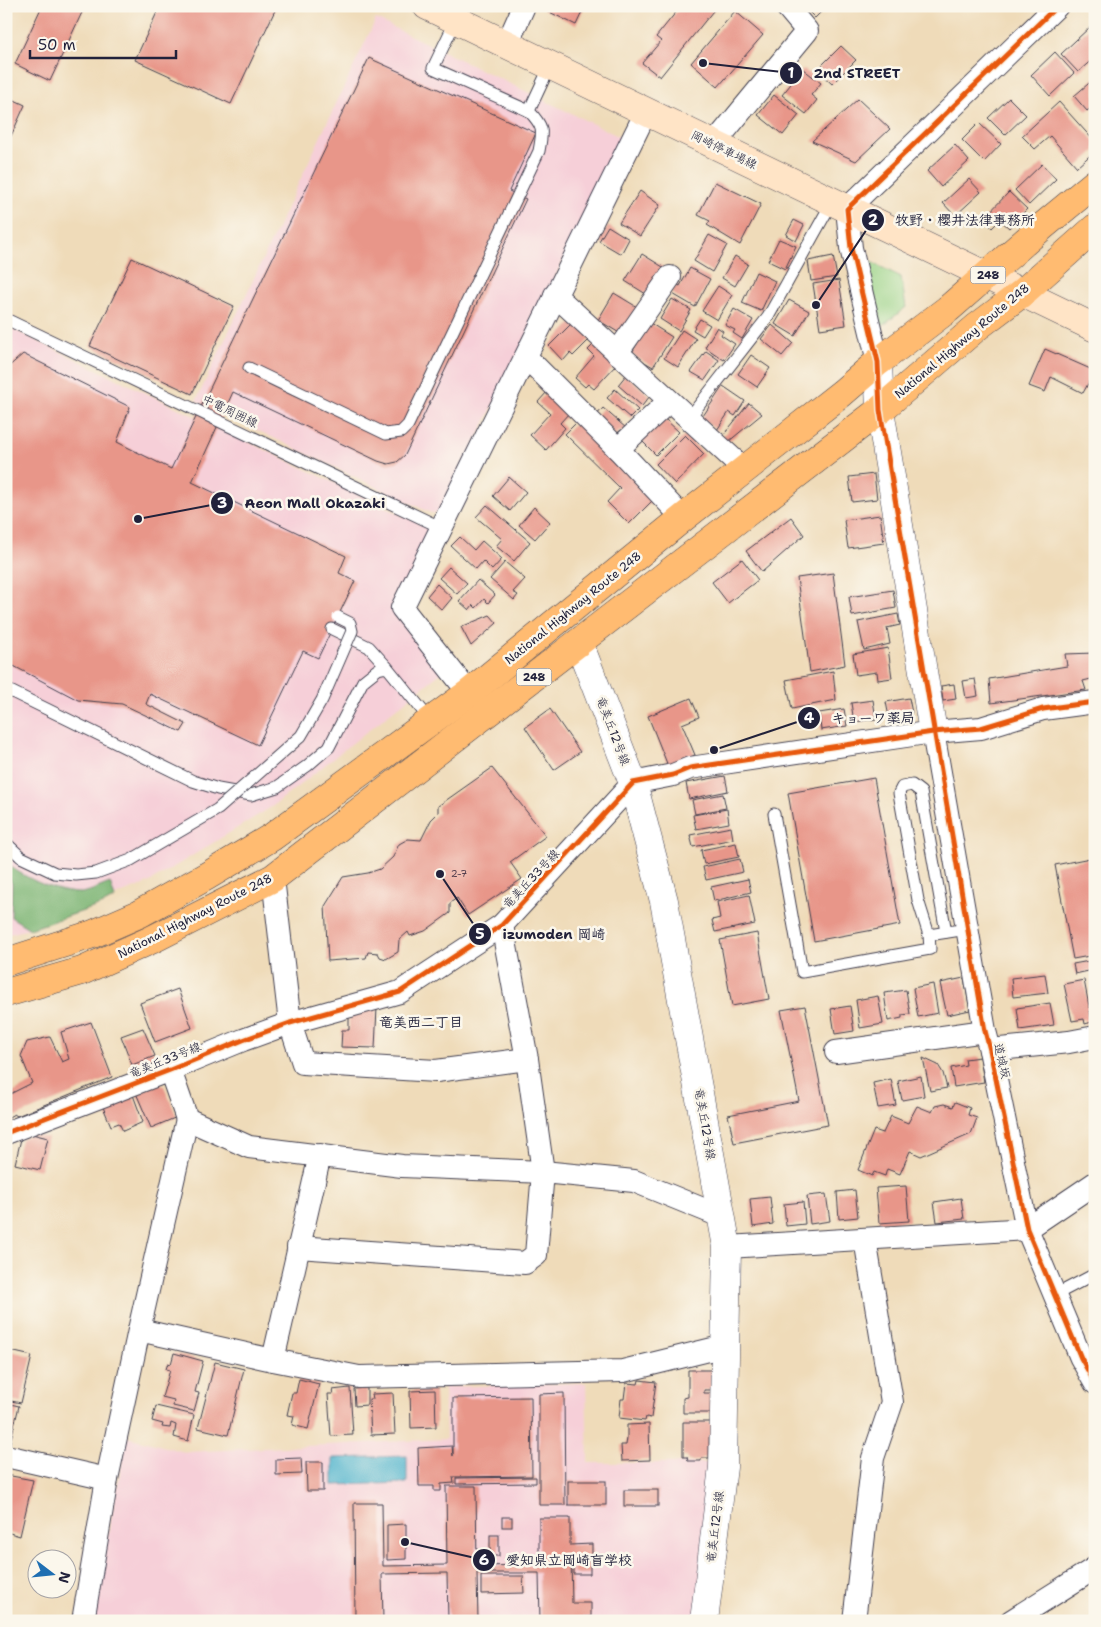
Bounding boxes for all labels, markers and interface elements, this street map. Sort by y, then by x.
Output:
scale bar [30,28,176,60]
text: 50 m [38,35,76,55]
callout: 2nd STREET [779,58,911,87]
text: 1 [788,63,795,83]
text: 2nd STREET [813,64,901,82]
street label: 岡崎停車場線 [688,127,760,173]
callout: 牧野・櫻井法律事務所 [860,205,1045,234]
text: 2 [868,210,879,230]
text: 牧野・櫻井法律事務所 [895,211,1035,229]
road number: 248 [970,266,1006,284]
street label: National Highway Route 248 [891,280,1033,402]
street label: 中電周囲線 [200,391,260,431]
callout: Aeon Mall Okazaki [209,488,395,517]
text: 3 [217,493,227,513]
text: Aeon Mall Okazaki [245,494,385,512]
street label: National Highway Route 248 [501,548,645,668]
road number: 248 [516,669,552,686]
street label: 竜美丘12号線 [592,694,634,768]
callout: キョーワ薬局 [797,704,925,733]
text: 4 [804,708,815,728]
text: キョーワ薬局 [831,709,915,727]
street label: 竜美丘33号線 [499,846,563,912]
house number: 2-7 [451,867,467,880]
street label: National Highway Route 248 [115,870,275,962]
callout: izumoden 岡崎 [468,919,616,948]
text: 5 [475,924,485,944]
text: izumoden 岡崎 [503,925,606,943]
district label: 竜美西二丁目 [379,1013,463,1031]
street label: 竜美丘33号線 [127,1038,203,1082]
street label: 道城坂 [990,1042,1014,1080]
street label: 竜美丘12号線 [691,1087,719,1161]
street label: 竜美丘12号線 [703,1490,727,1564]
callout: 愛知県立岡崎盲学校 [471,1546,642,1575]
north arrow [28,1550,78,1600]
text: 6 [479,1550,489,1570]
text: 愛知県立岡崎盲学校 [506,1551,632,1569]
text: N [54,1570,75,1585]

